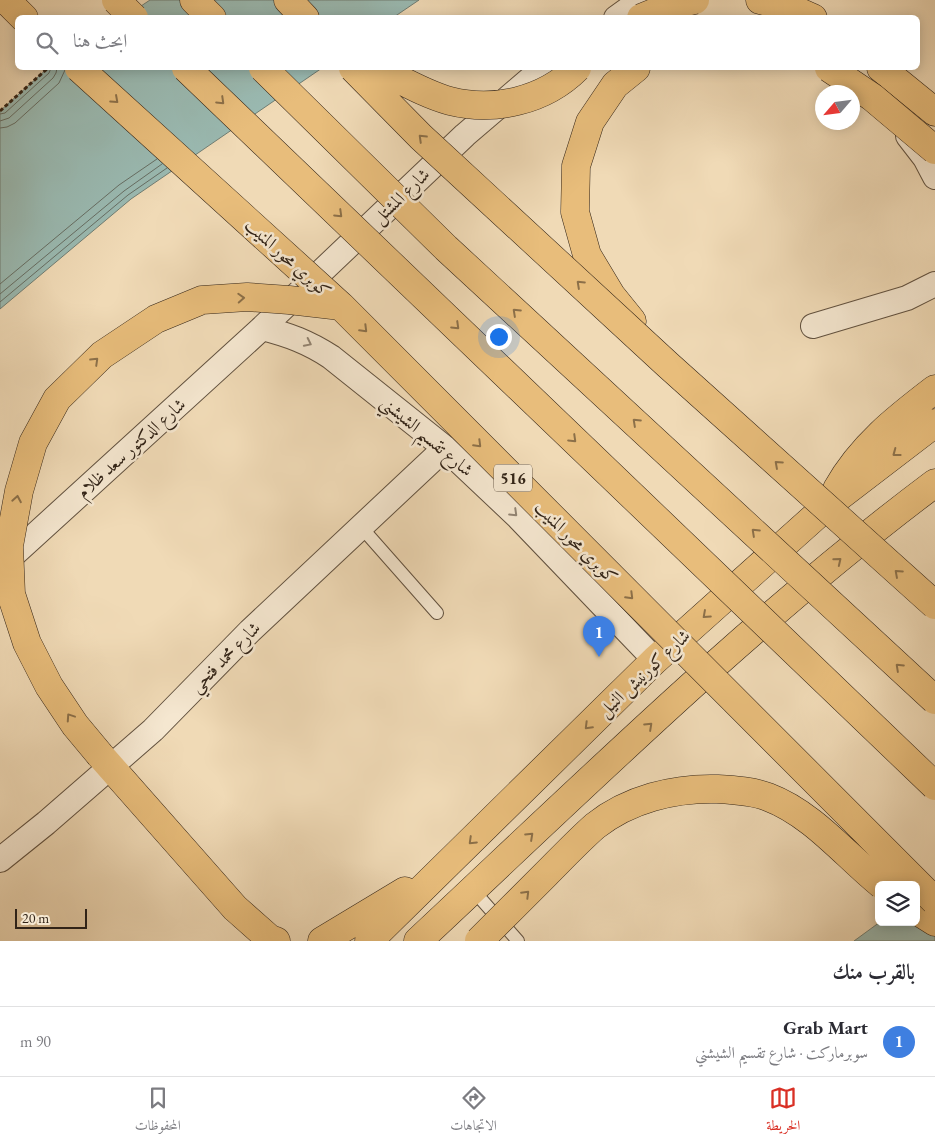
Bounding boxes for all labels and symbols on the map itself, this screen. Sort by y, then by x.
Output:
north arrow [815,85,860,130]
one-way arrow [110,94,119,103]
one-way arrow [216,95,225,104]
one-way arrow [419,135,428,144]
street label: شارع المشتل [367,163,437,232]
one-way arrow [333,208,342,217]
street label: كوبري محور المنيب [238,213,336,305]
one-way arrow [577,281,586,290]
one-way arrow [237,292,245,303]
one-way arrow [512,309,521,318]
one-way arrow [450,320,459,329]
one-way arrow [358,323,367,332]
your location [486,324,512,350]
one-way arrow [303,337,312,348]
one-way arrow [90,358,99,367]
street label: شارع تقسيم الشيشني [372,390,478,486]
street label: شارع الدكتور سعد ظلام [71,392,194,507]
one-way arrow [632,419,641,428]
one-way arrow [567,433,576,442]
one-way arrow [473,438,482,447]
one-way arrow [893,447,902,455]
one-way arrow [774,461,783,470]
road number: 516 [494,464,532,492]
one-way arrow [12,495,22,503]
street label: كوبري محور المنيب [527,495,623,591]
one-way arrow [508,507,517,516]
one-way arrow [751,529,760,538]
one-way arrow [832,557,841,566]
one-way arrow [895,570,904,579]
one-way arrow [624,590,633,599]
one-way arrow [702,609,711,618]
street label: شارع محمد فتحي [184,616,269,701]
pin: 1 [583,616,615,657]
street label: شارع كورنيش النيل [593,624,697,724]
one-way arrow [896,664,905,673]
one-way arrow [67,713,76,723]
one-way arrow [584,720,593,729]
one-way arrow [644,722,653,731]
one-way arrow [525,833,534,842]
one-way arrow [469,835,478,844]
one-way arrow [520,891,529,900]
scale bar [15,906,88,929]

